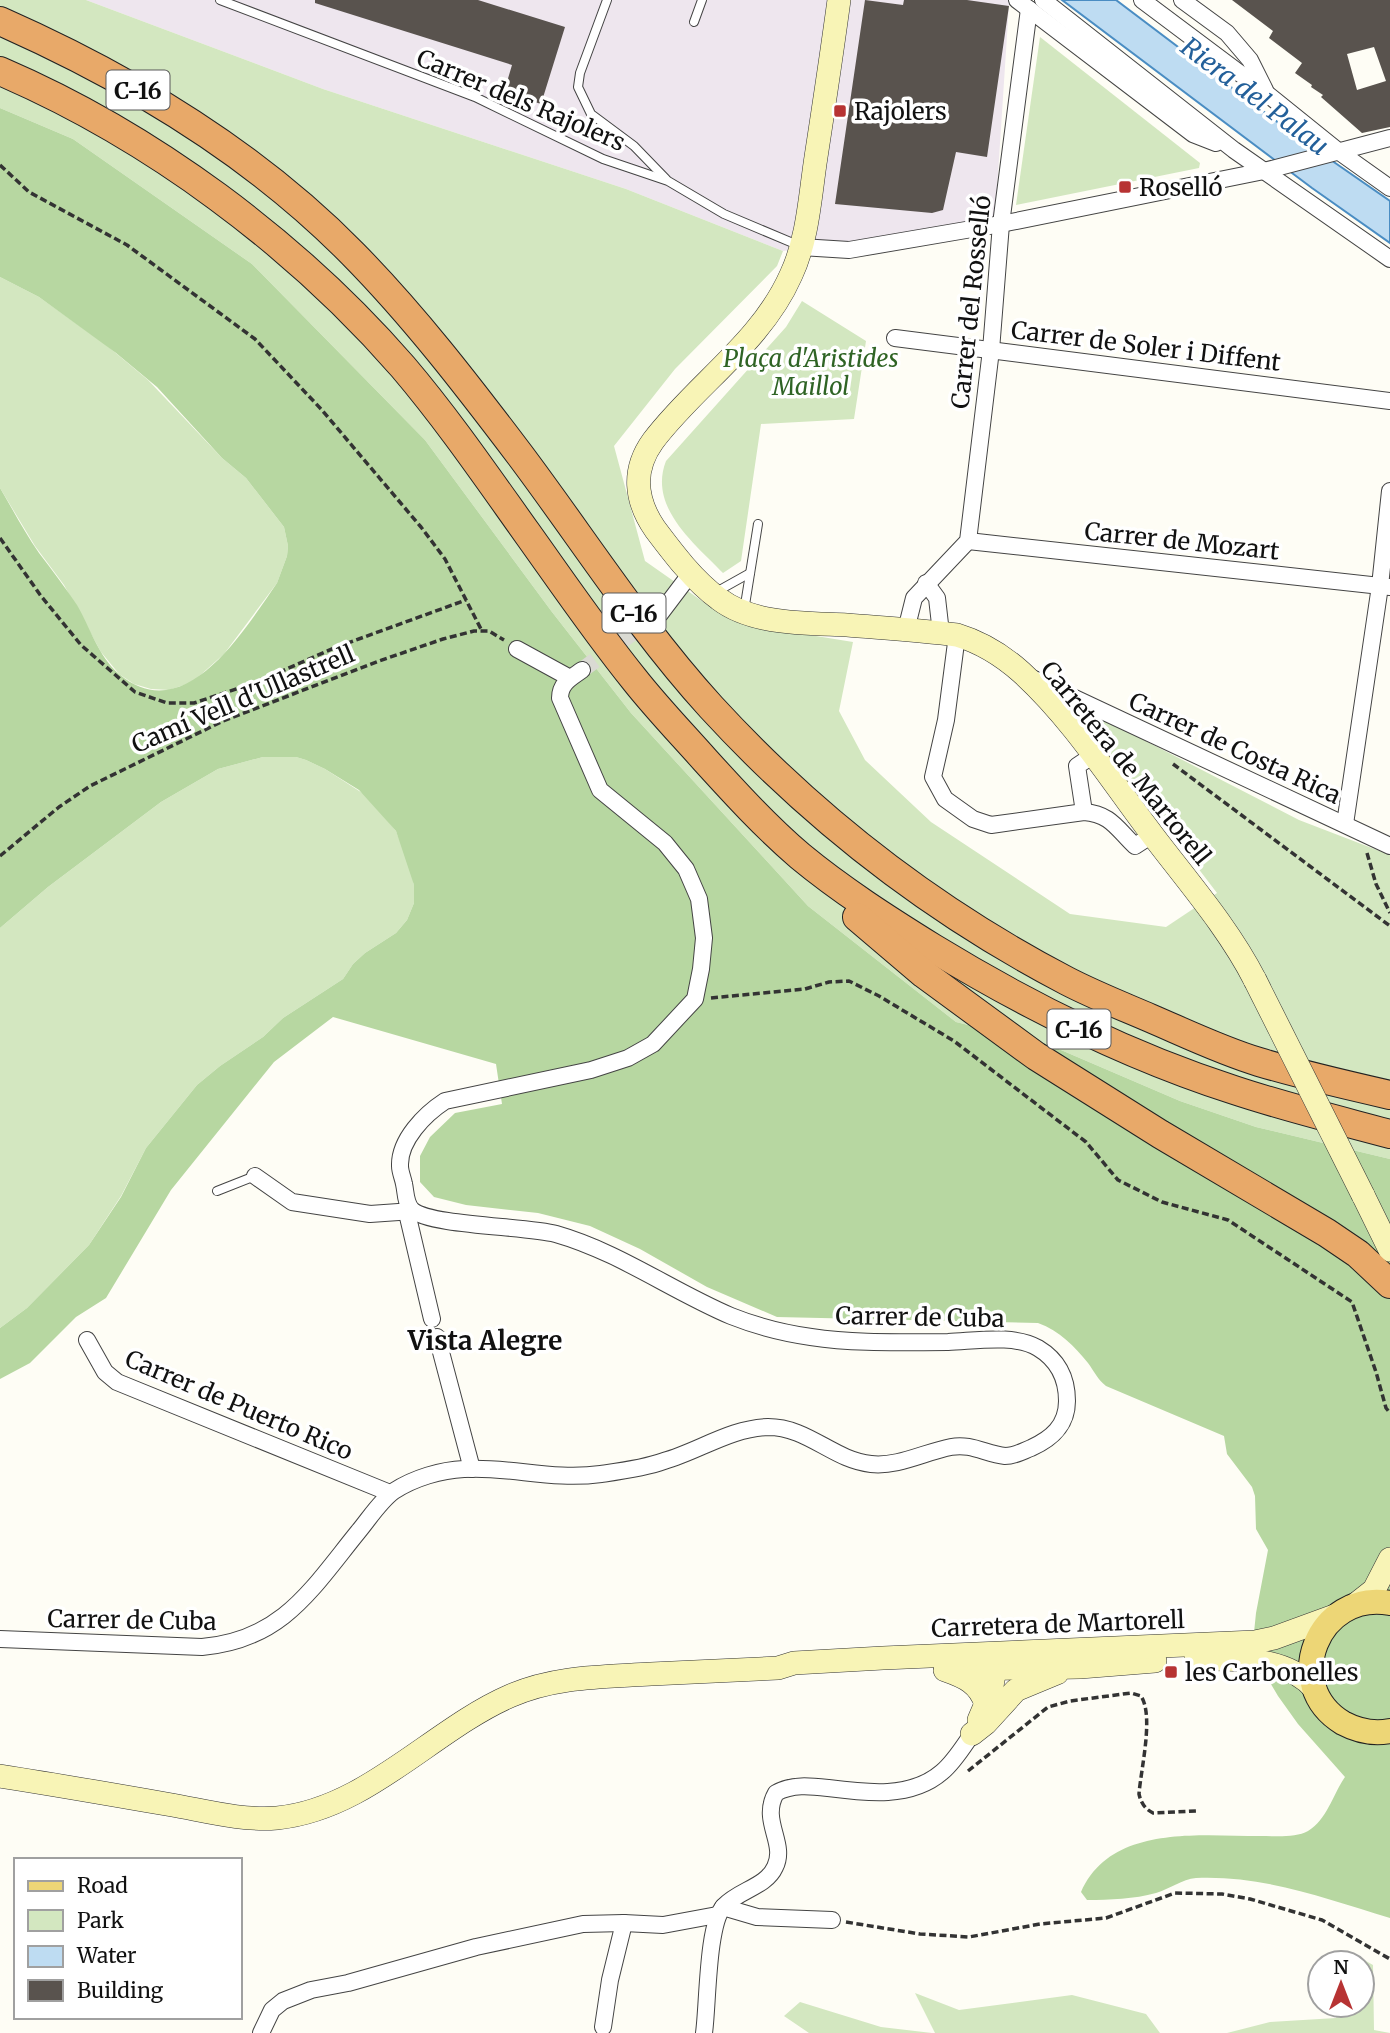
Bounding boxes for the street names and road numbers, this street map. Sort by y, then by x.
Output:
street label: Carrer dels Rajolers [412,42,630,158]
road number: C-16 [106,71,170,110]
street label: Carrer del Rosselló [944,194,998,410]
street label: Carrer de Soler i Diffent [1009,314,1283,378]
street label: Carrer de Mozart [1083,515,1282,567]
road number: C-16 [602,594,666,632]
street label: Camí Vell d'Ullastrell [127,638,359,760]
street label: Carretera de Martorell [1034,655,1218,871]
street label: Carrer de Costa Rica [1124,685,1346,811]
road number: C-16 [1048,1010,1110,1048]
street label: Carrer de Cuba [835,1300,1005,1334]
street label: Carrer de Puerto Rico [120,1343,358,1467]
street label: Carrer de Cuba [47,1603,217,1637]
street label: Carretera de Martorell [931,1604,1185,1644]

